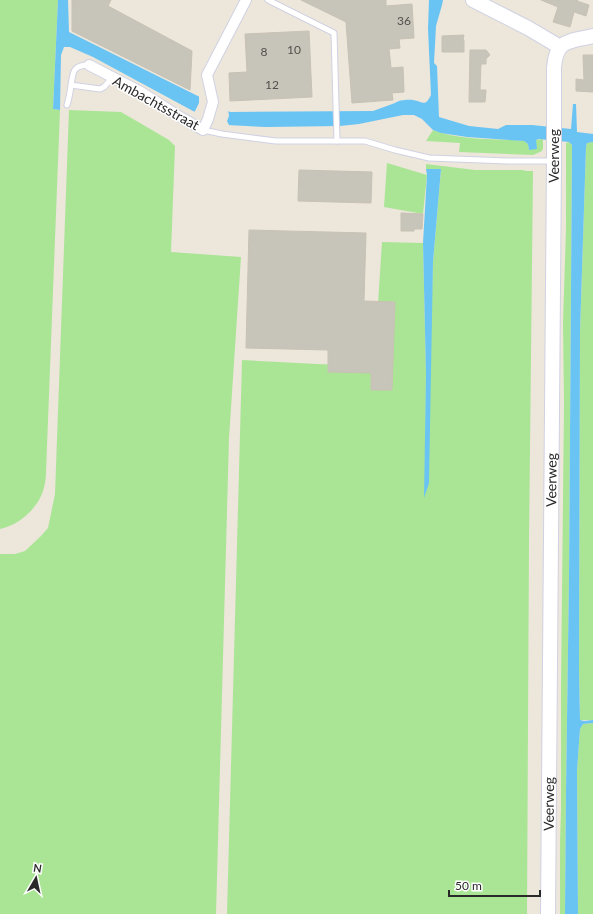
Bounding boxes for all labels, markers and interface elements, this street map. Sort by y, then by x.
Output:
house number: 36 [397,13,411,28]
house number: 10 [287,42,301,57]
house number: 8 [261,44,268,59]
street label: Ambachtsstraat [110,72,202,133]
house number: 12 [265,77,279,92]
street label: Veerweg [545,129,562,183]
street label: Veerweg [542,453,560,507]
street label: Veerweg [540,777,557,831]
north arrow [16,858,56,898]
text: N [32,861,43,875]
scale bar [449,872,540,898]
text: 50 m [455,878,482,893]

